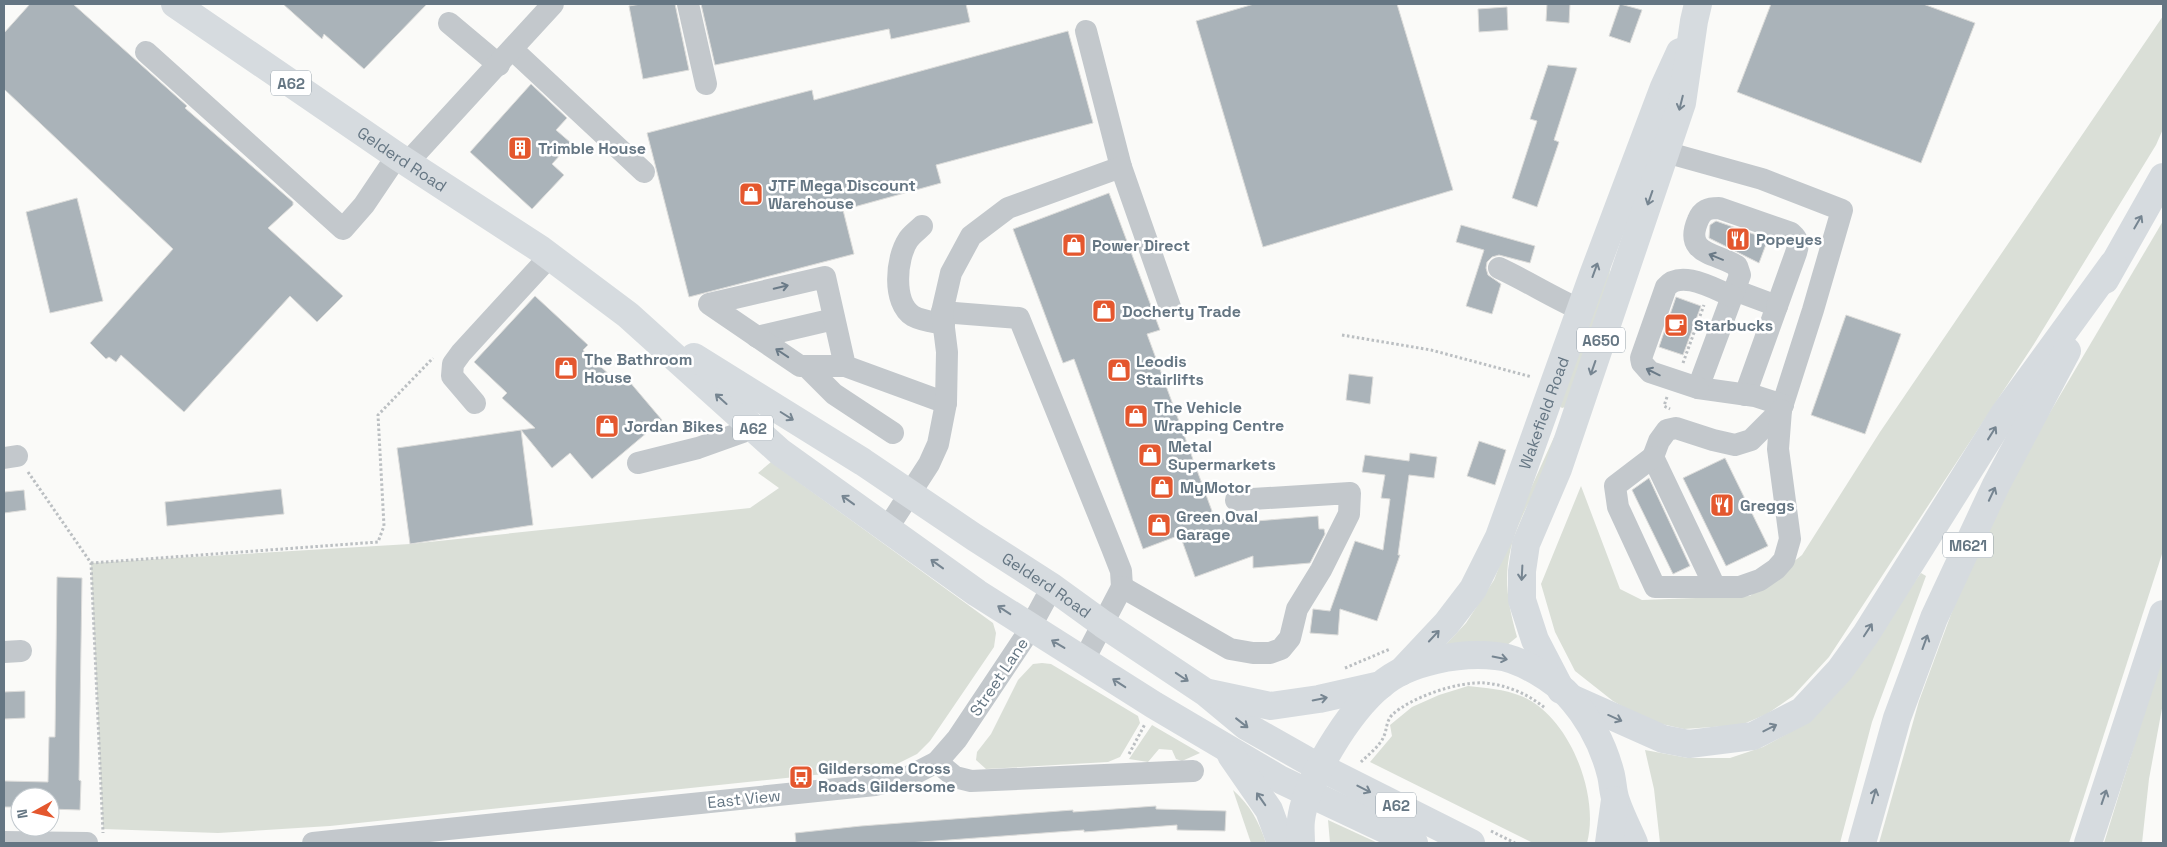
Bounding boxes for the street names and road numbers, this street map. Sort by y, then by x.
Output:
road number: A62 [271,70,311,96]
street label: Gelderd Road [353,122,451,196]
road number: A650 [1577,328,1625,352]
street label: Wakefield Road [1514,354,1573,472]
road number: A62 [733,416,773,440]
road number: M621 [1943,532,1993,558]
street label: Gelderd Road [998,547,1095,623]
street label: Street Lane [965,634,1033,720]
street label: East View [706,785,782,813]
road number: A62 [1376,792,1416,818]

